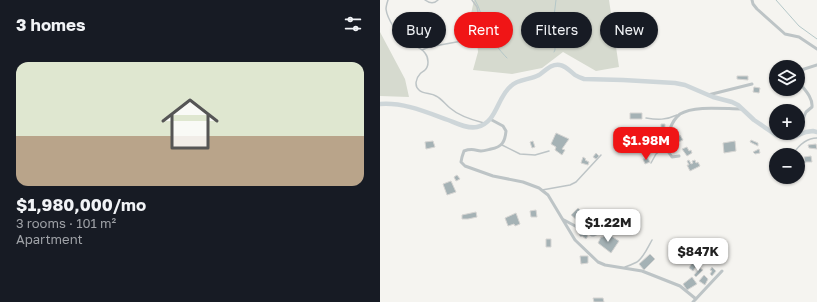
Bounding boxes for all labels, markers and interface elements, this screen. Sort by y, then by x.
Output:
chip: Buy [392,12,446,48]
chip: Rent [454,12,513,48]
chip: Filters [521,12,592,48]
chip: New [600,12,658,48]
icon: filters [342,13,364,35]
text: 3 homes [16,14,86,35]
map controls [769,60,805,184]
button: layers [769,60,805,96]
icon: home [154,88,226,160]
button: + [769,104,805,140]
pin: $1.98M [613,127,679,161]
text: $1.98M [622,132,670,148]
button: − [769,148,805,184]
text: $1,980,000/mo [16,194,146,215]
pin: $1.22M [575,209,641,243]
text: $1.22M [585,214,632,230]
text: 3 rooms · 101 m² [16,215,116,231]
text: Apartment [16,231,83,247]
pin: $847K [670,238,726,272]
text: $847K [677,243,719,259]

